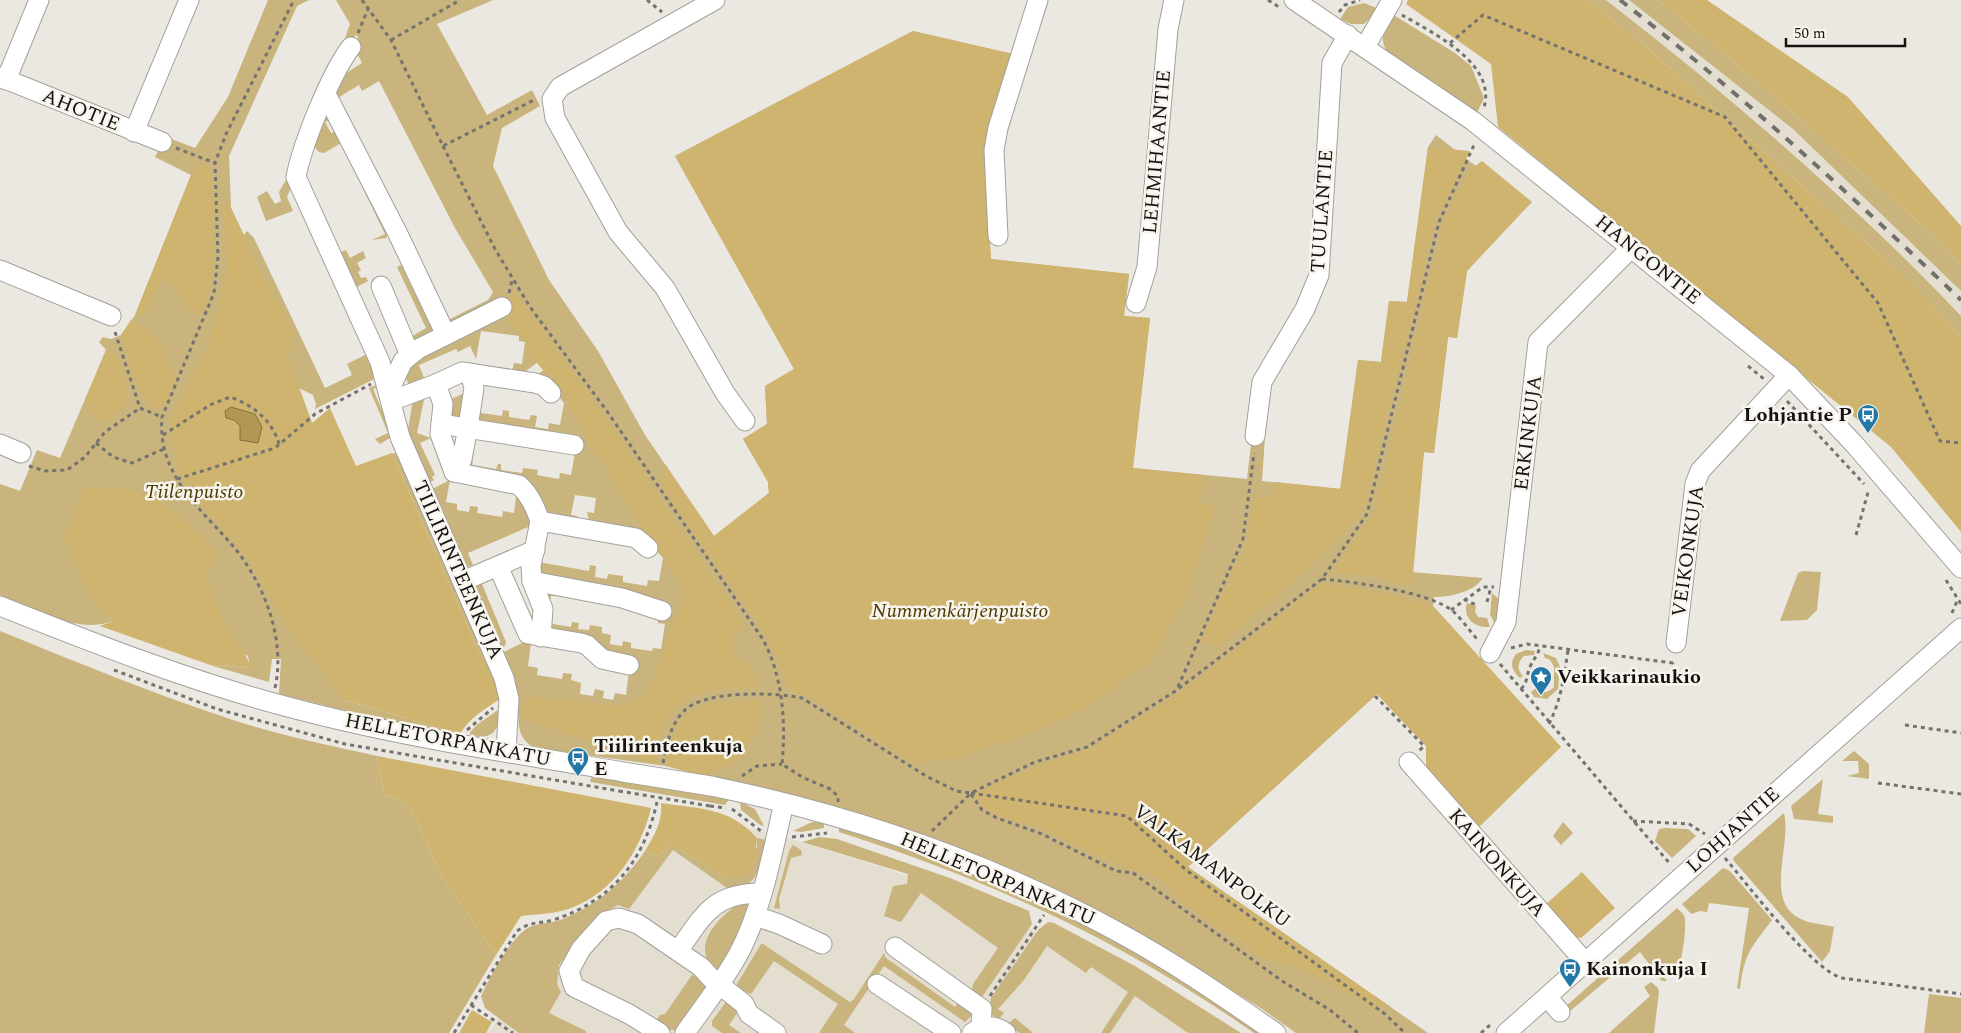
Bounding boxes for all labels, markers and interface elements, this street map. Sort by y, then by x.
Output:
scale bar [1786,15,1905,47]
text: 50 m [1794,22,1826,45]
street label: LEHMIHAANTIE [1135,69,1179,235]
street label: AHOTIE [38,81,124,139]
street label: TUULANTIE [1303,148,1341,274]
street label: HANGONTIE [1588,208,1708,312]
street label: ERKINKUJA [1506,374,1550,492]
place label: Lohjantie P [1744,400,1852,430]
bus stop icon: Lohjantie P [1856,403,1880,434]
street label: TIILIRINTEENKUJA [405,476,511,664]
park label: Tiilenpuisto [145,477,243,507]
street label: VEIKONKUJA [1664,483,1712,619]
park label: Nummenkärjenpuisto [872,596,1048,626]
place label: Veikkarinaukio [1557,662,1701,692]
place icon: Veikkarinaukio [1529,665,1553,696]
street label: HELLETORPANKATU [342,705,554,775]
place label: Tiilirinteenkuja E [594,731,743,784]
bus stop icon: Tiilirinteenkuja E [566,746,590,777]
street label: LOHJANTIE [1679,780,1787,880]
street label: VALKAMANPOLKU [1127,797,1297,935]
street label: KAINONKUJA [1441,802,1553,924]
street label: HELLETORPANKATU [896,824,1100,934]
place label: Kainonkuja I [1586,954,1708,984]
bus stop icon: Kainonkuja I [1558,957,1582,988]

